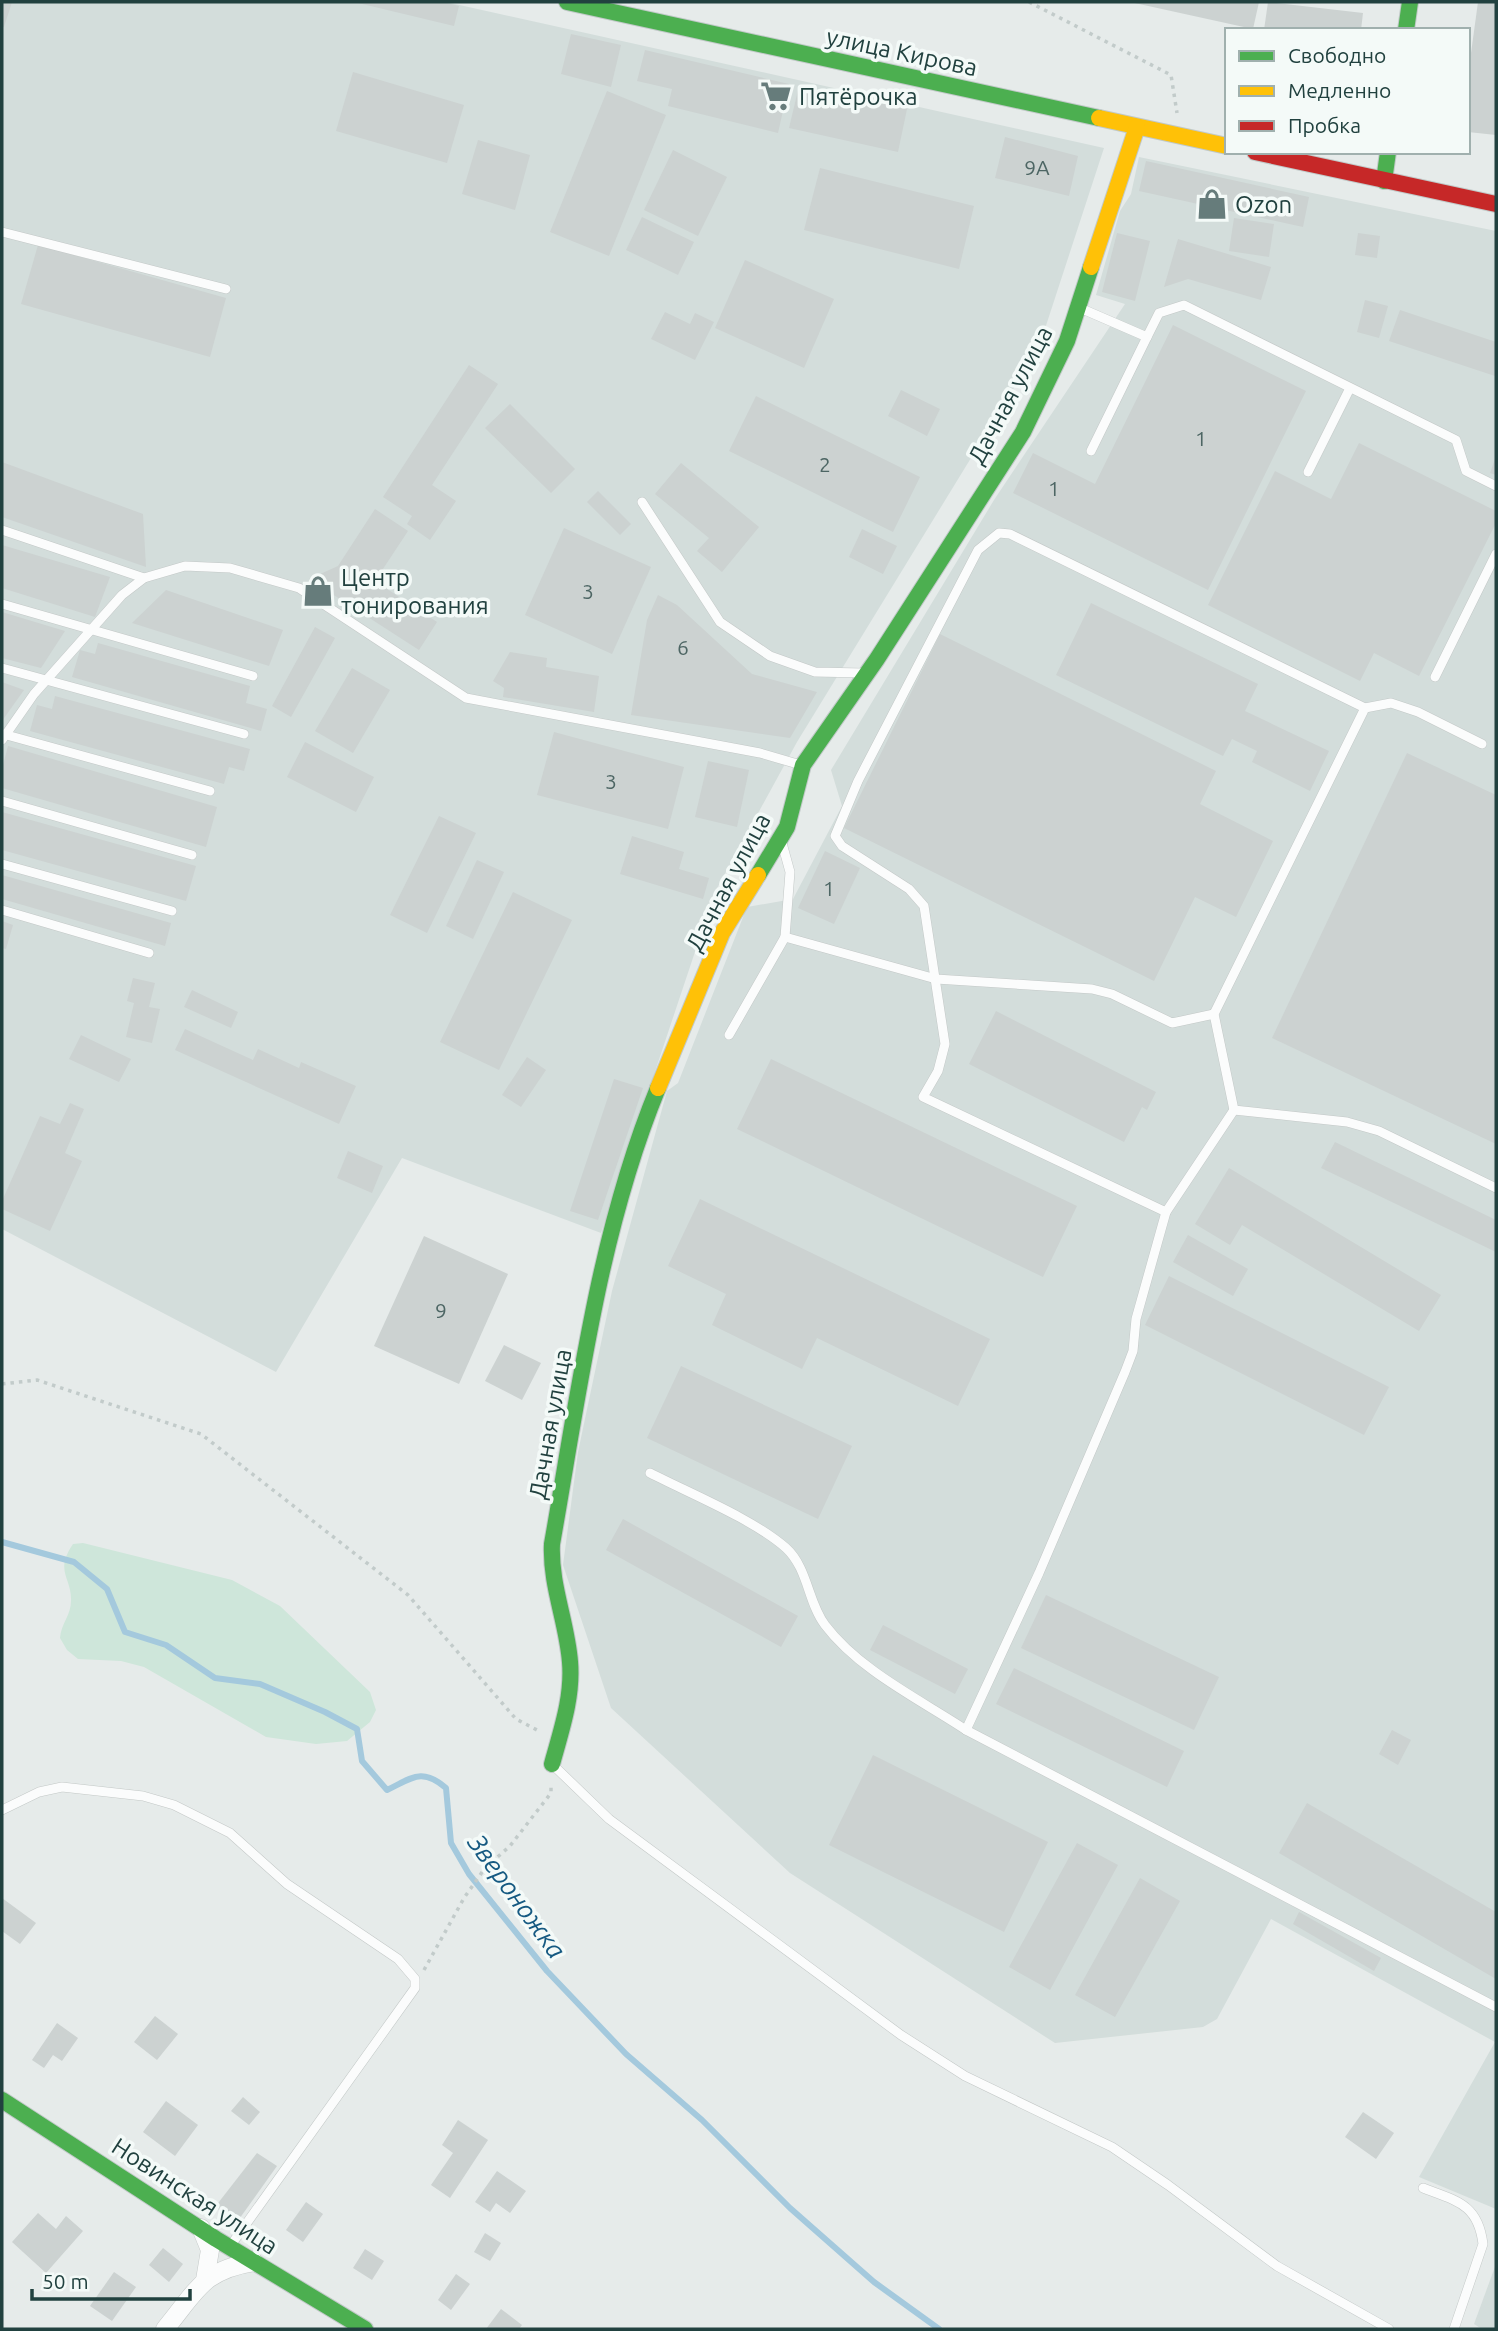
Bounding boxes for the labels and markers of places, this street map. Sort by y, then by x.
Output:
supermarket icon: Пятёрочка [759,79,793,113]
place label: Пятёрочка [799,83,918,110]
shop icon: Ozon [1195,187,1229,221]
place label: Ozon [1235,191,1292,218]
place label: Центр тонирования [341,564,489,619]
shop icon: Центр тонирования [301,574,335,608]

